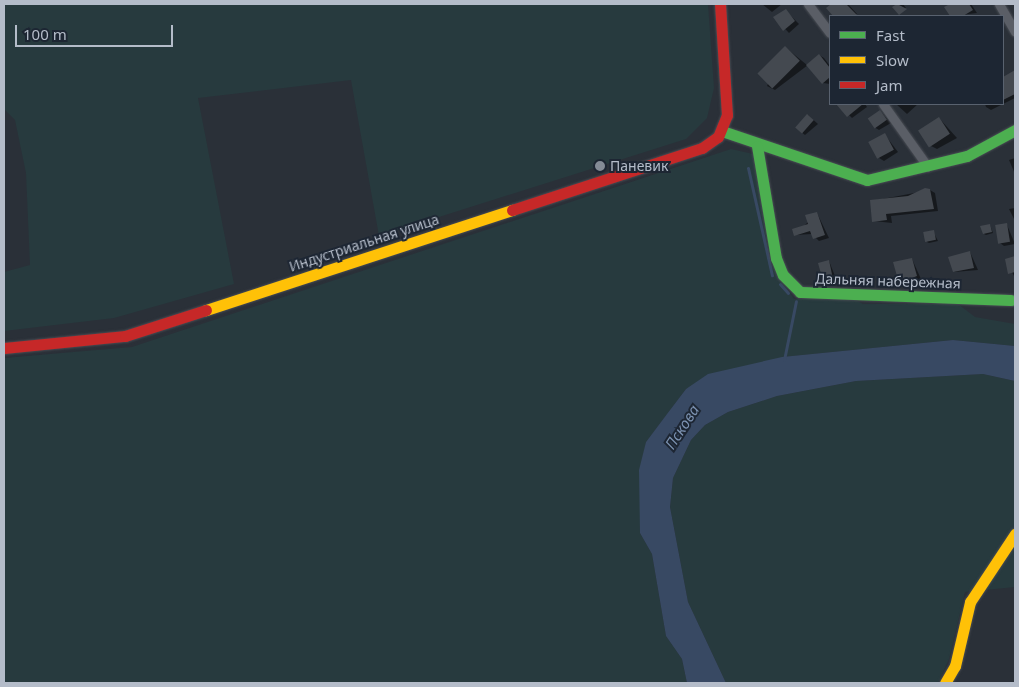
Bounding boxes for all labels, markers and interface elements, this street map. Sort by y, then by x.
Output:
scale bar [18,15,175,47]
legend [829,15,1004,105]
text: 100 m [23,24,67,44]
text: Fast [876,25,905,45]
text: Slow [876,50,909,70]
text: Jam [876,75,903,95]
place label: Паневик [610,158,668,174]
marker: Паневик [594,160,606,172]
street label: Индустриальная улица [287,211,441,275]
street label: Дальняя набережная [815,270,961,292]
water label: Пскова [661,402,703,452]

